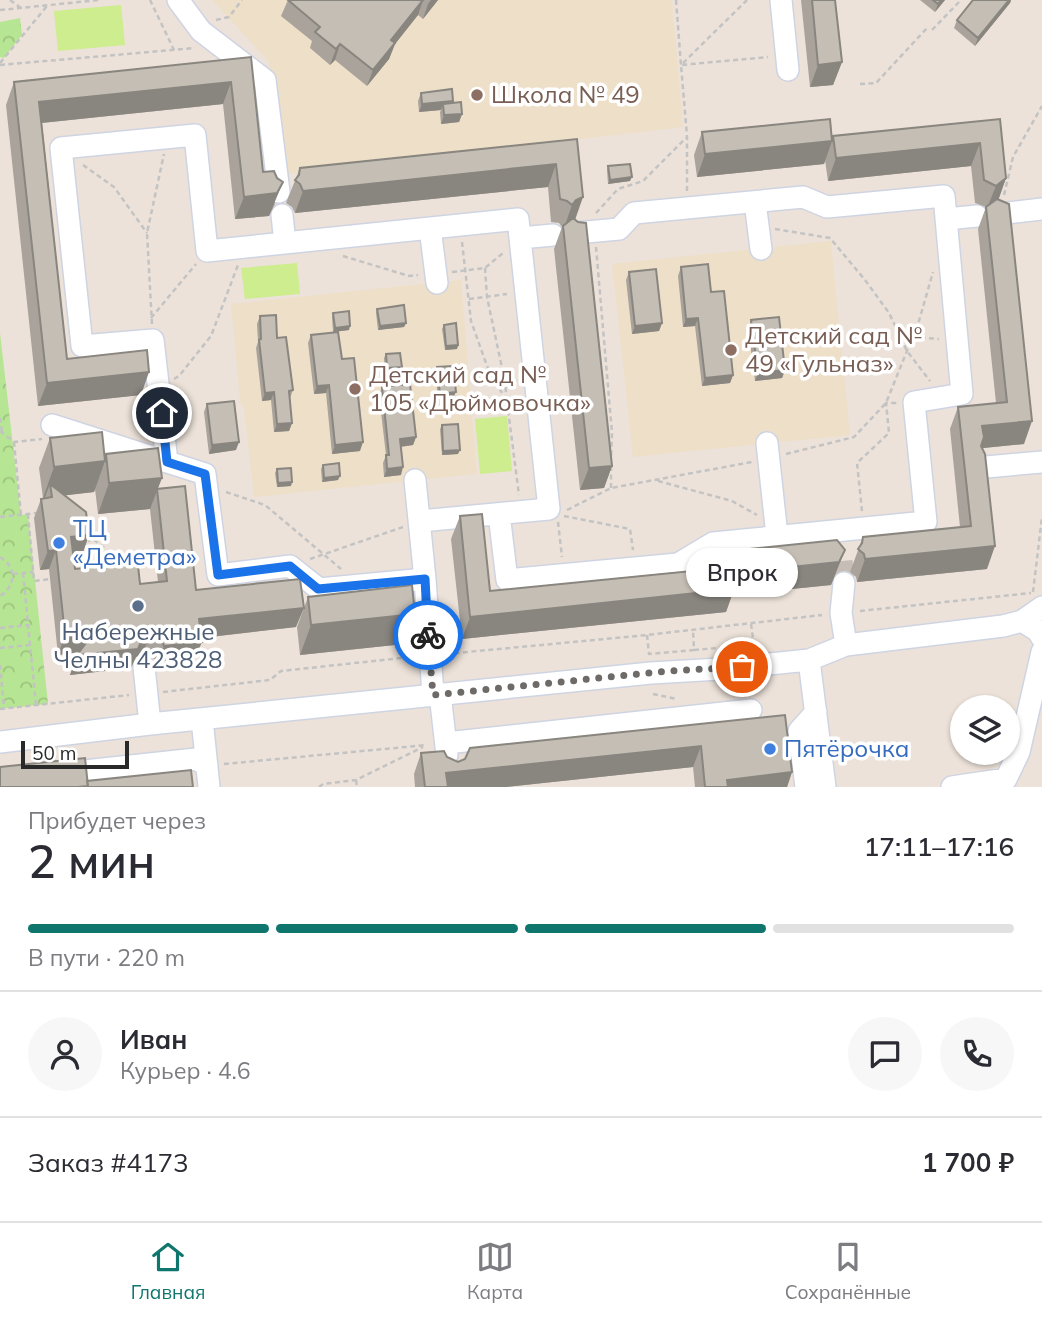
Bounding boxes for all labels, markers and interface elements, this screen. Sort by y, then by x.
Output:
place label: Школа № 49 [491,79,640,109]
marker: Школа № 49 [469,87,485,103]
place label: Детский сад № 49 «Гульназ» [745,320,922,378]
marker: Детский сад № 49 «Гульназ» [723,342,739,358]
place label: Детский сад № 105 «Дюймовочка» [369,359,591,417]
marker: Детский сад № 105 «Дюймовочка» [347,381,363,397]
pin [132,383,192,443]
icon: home [143,394,181,432]
place label: ТЦ «Деметра» [73,513,197,571]
marker: ТЦ «Деметра» [51,535,67,551]
callout: Впрок [686,548,798,597]
text: Впрок [707,558,777,587]
marker: Набережные Челны 423828 [130,598,146,614]
courier [393,600,463,670]
place label: Набережные Челны 423828 [54,616,222,674]
icon: bike [409,616,447,654]
pin [712,637,772,697]
icon: bag [723,648,761,686]
map controls [950,695,1020,765]
button: layers [950,695,1020,765]
place label: Пятёрочка [784,733,909,763]
scale bar [21,738,130,770]
text: 50 m [32,741,76,765]
marker: Пятёрочка [762,741,778,757]
text: Прибудет через [28,806,206,835]
text: 17:11–17:16 [864,830,1014,863]
text: 2 мин [28,832,155,890]
text: В пути · 220 m [28,943,185,972]
button: person [28,1017,102,1091]
button: chat [848,1017,922,1091]
button: phone [940,1017,1014,1091]
text: Иван [120,1023,187,1056]
text: Курьер · 4.6 [120,1056,251,1085]
text: Заказ #4173 [28,1146,189,1179]
text: 1 700 ₽ [922,1146,1014,1179]
tab: Главная [131,1238,205,1304]
tab: Карта [467,1238,523,1304]
tab: Сохранённые [785,1238,911,1304]

